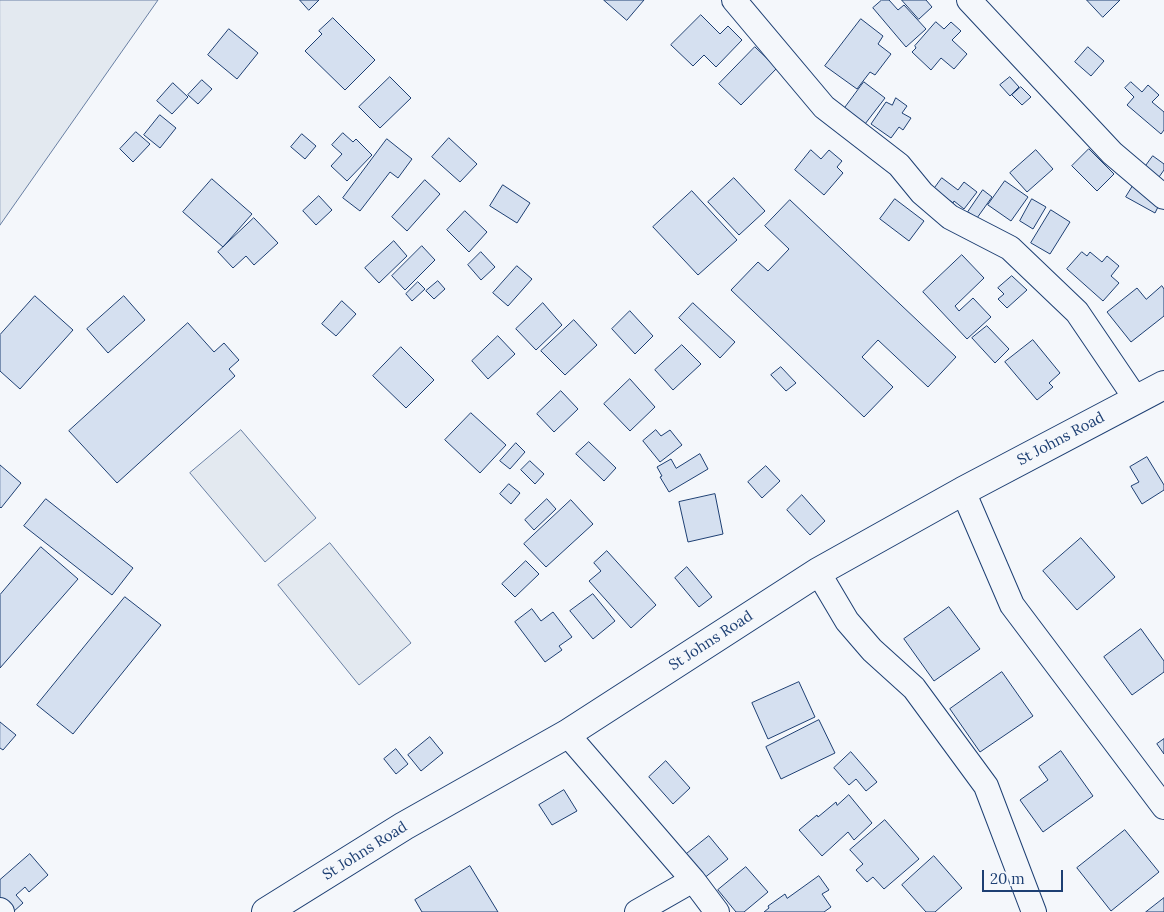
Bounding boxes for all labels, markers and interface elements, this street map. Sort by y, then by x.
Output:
street label: St Johns Road [1014,408,1108,470]
street label: St Johns Road [666,607,756,675]
street label: St Johns Road [319,818,411,884]
scale bar [984,860,1065,892]
text: 20 m [990,869,1025,888]

